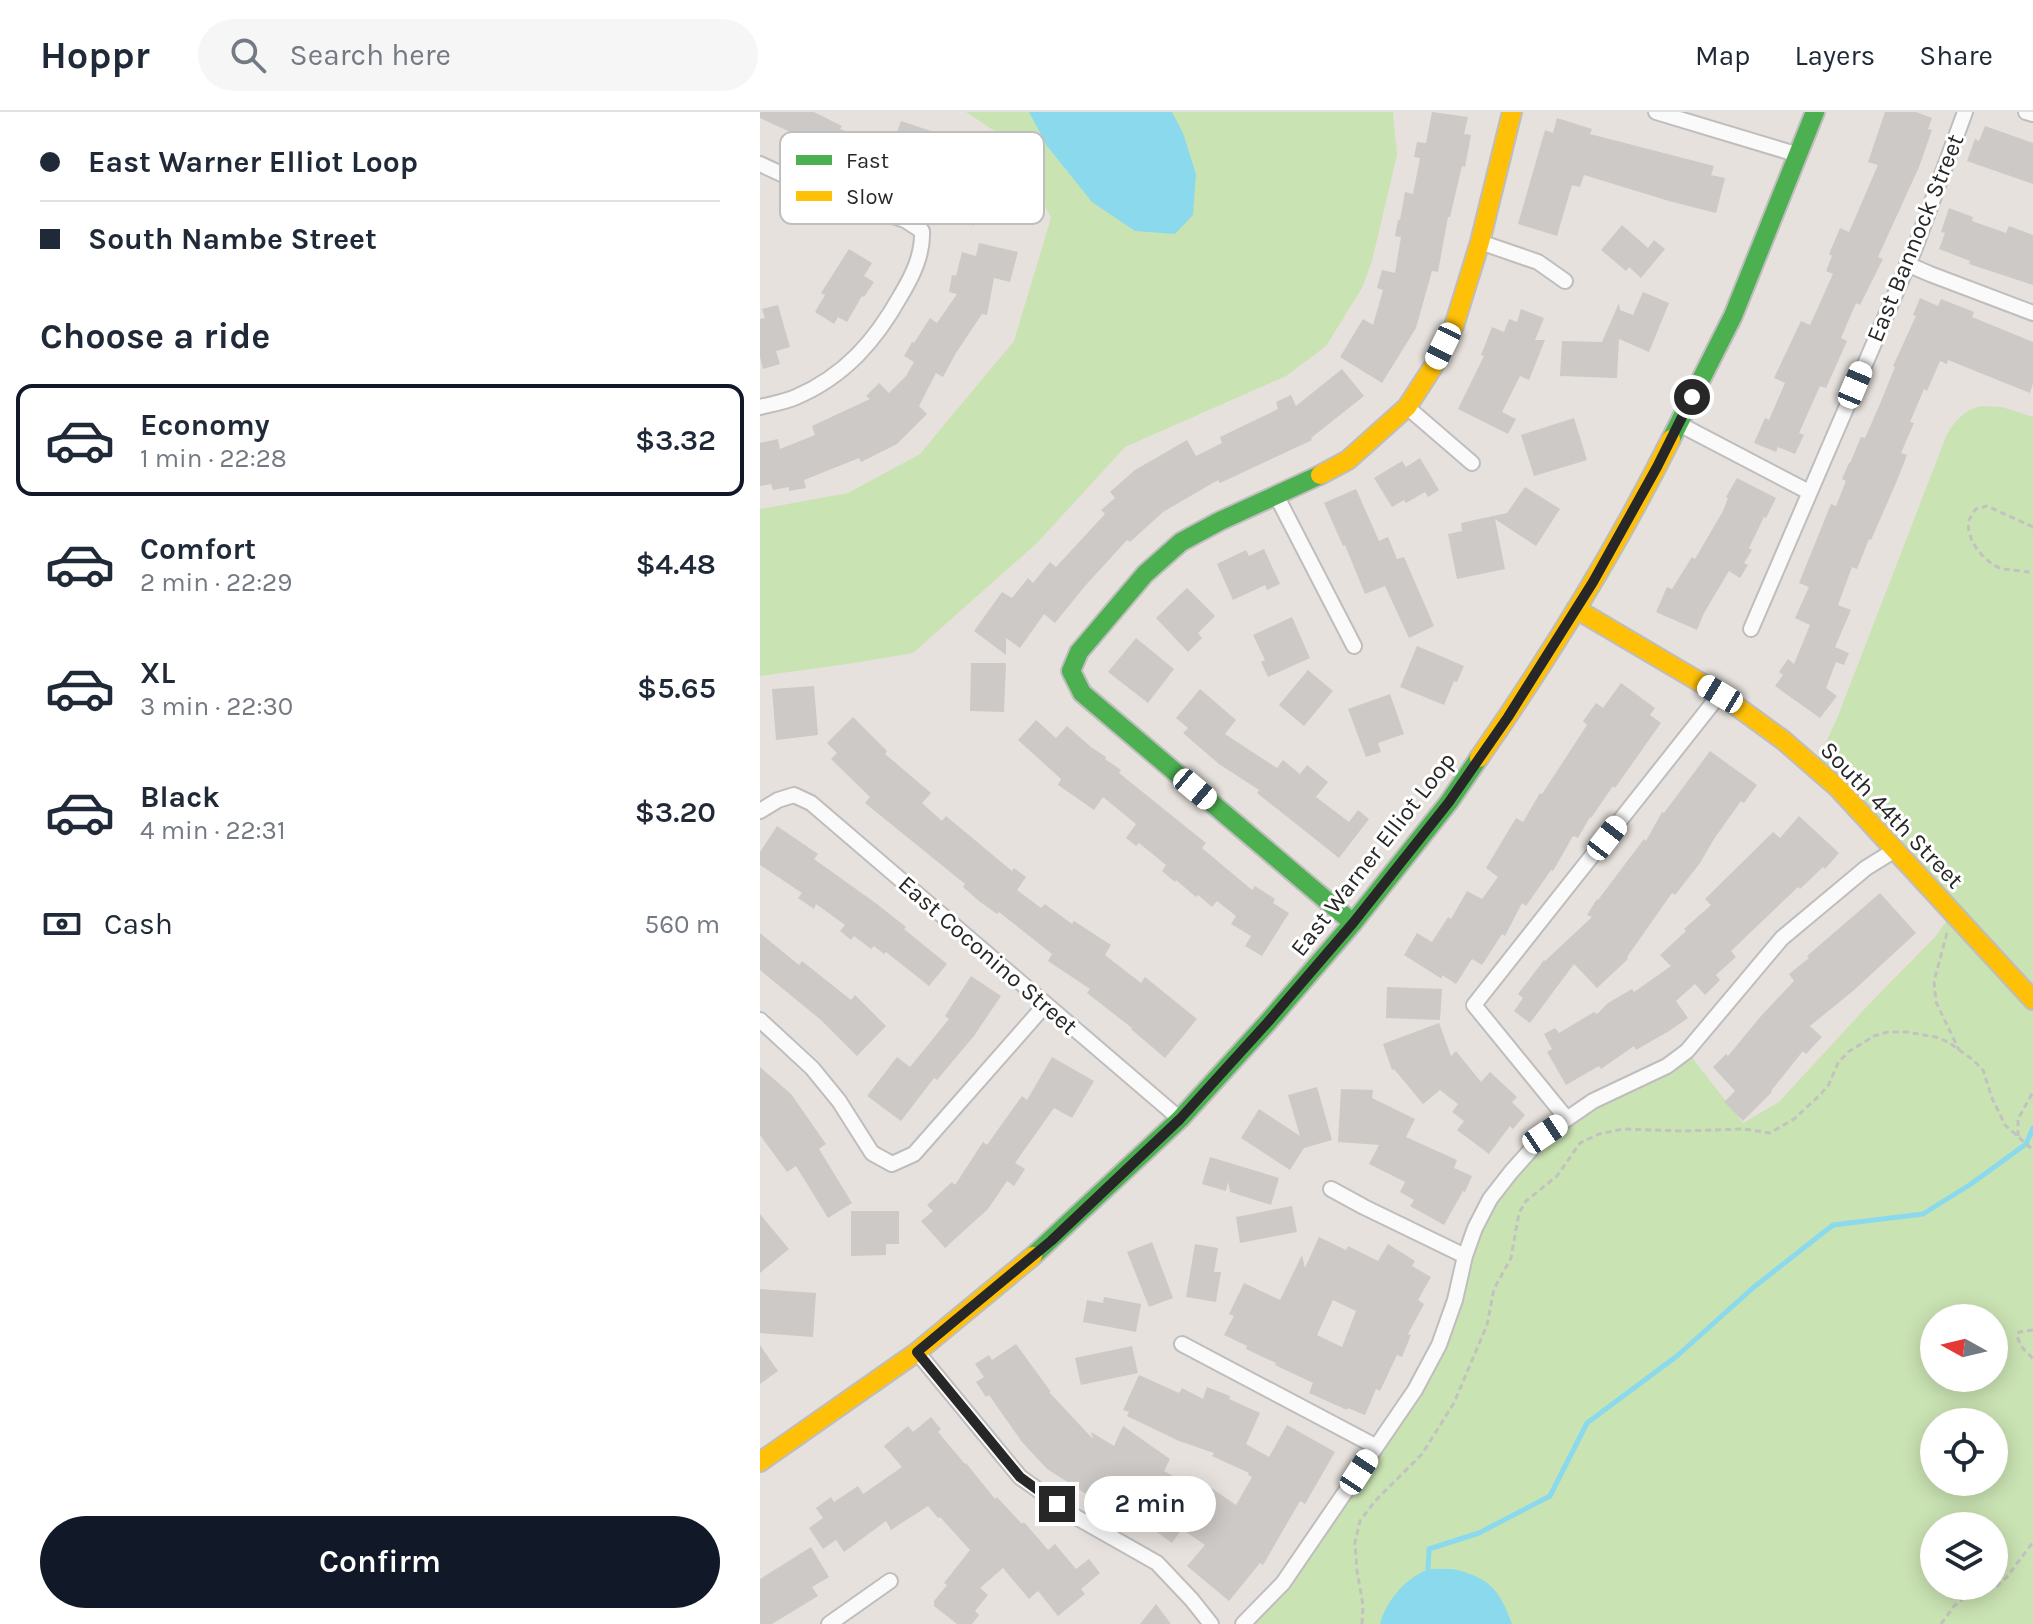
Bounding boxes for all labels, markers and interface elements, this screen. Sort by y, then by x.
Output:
search box [198,19,758,91]
text: Hoppr [40,33,150,78]
icon: search [226,33,270,77]
text: Search here [290,37,451,73]
text: Map [1695,39,1750,72]
text: Layers [1794,39,1875,72]
text: Share [1919,39,1993,72]
street label: East Bannock Street [1860,130,1970,346]
legend [780,132,1044,224]
text: East Warner Elliot Loop [88,144,418,180]
text: Fast [846,148,889,174]
text: Slow [846,184,893,210]
text: South Nambe Street [88,221,377,257]
text: Choose a ride [40,315,270,357]
car [1422,319,1464,373]
car [1835,358,1875,412]
route start [1674,379,1710,415]
icon: car [44,404,116,476]
text: Economy [140,407,270,443]
text: $3.32 [635,422,716,458]
text: 1 min · 22:28 [140,443,287,474]
icon: car [44,528,116,600]
text: Comfort [140,531,256,567]
text: $4.48 [635,546,716,582]
text: 2 min · 22:29 [140,567,292,598]
icon: car [44,652,116,724]
text: XL [140,655,175,691]
text: $5.65 [637,670,716,706]
car [1693,671,1747,717]
text: 3 min · 22:30 [140,691,293,722]
street label: South 44th Street [1815,736,1969,894]
street label: East Warner Elliot Loop [1285,746,1461,962]
car [1169,764,1221,814]
icon: car [44,776,116,848]
text: Black [140,779,220,815]
text: $3.20 [635,794,716,830]
car [1583,812,1631,864]
text: 4 min · 22:31 [140,815,286,846]
street label: East Coconino Street [893,870,1083,1040]
icon: cash [40,902,84,946]
text: Cash [104,906,173,942]
text: 560 m [645,909,720,940]
car [1518,1111,1572,1157]
north arrow [1920,1304,2008,1392]
map controls [1920,1304,2008,1600]
button: locate [1920,1408,2008,1496]
car [1336,1445,1382,1499]
callout: 2 min [1085,1476,1217,1532]
route end [1039,1486,1075,1522]
text: 2 min [1115,1488,1185,1519]
button: layers [1920,1512,2008,1600]
button: Confirm [40,1516,720,1608]

